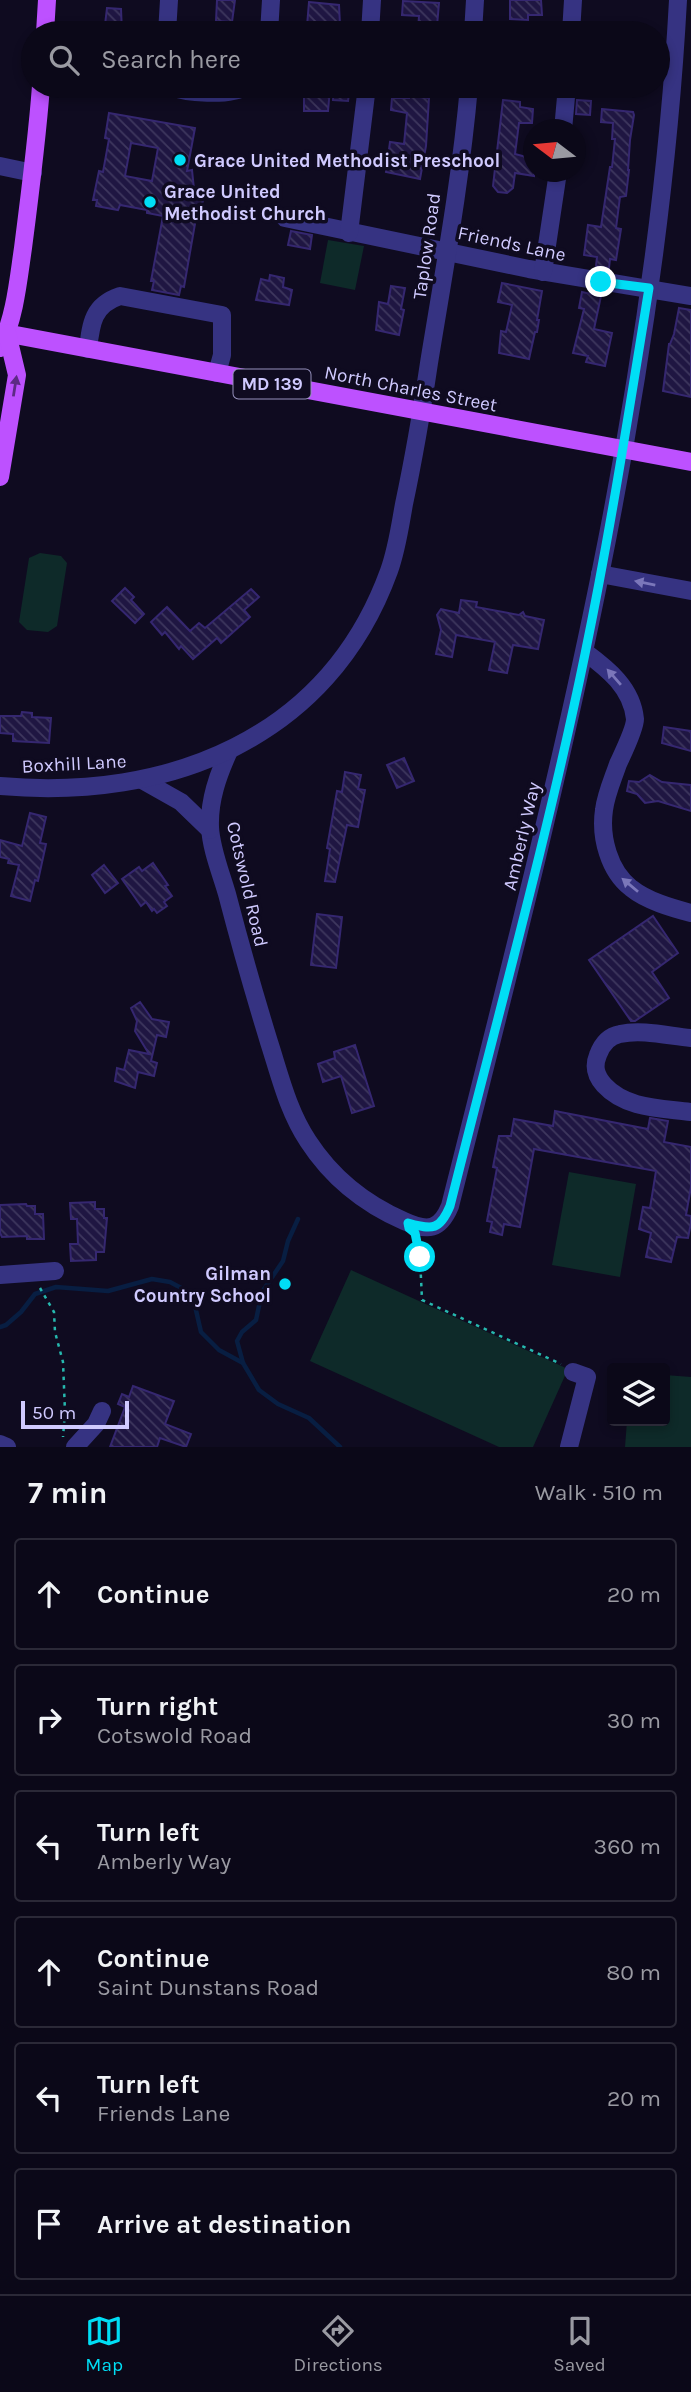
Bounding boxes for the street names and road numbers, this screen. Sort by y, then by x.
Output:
street label: Taplow Road [409,192,445,301]
street label: Friends Lane [456,222,568,266]
street label: North Charles Street [323,361,499,417]
road number: MD 139 [233,370,310,398]
street label: Boxhill Lane [21,750,127,778]
street label: Amberly Way [499,780,545,893]
street label: Cotswold Road [222,819,272,949]

